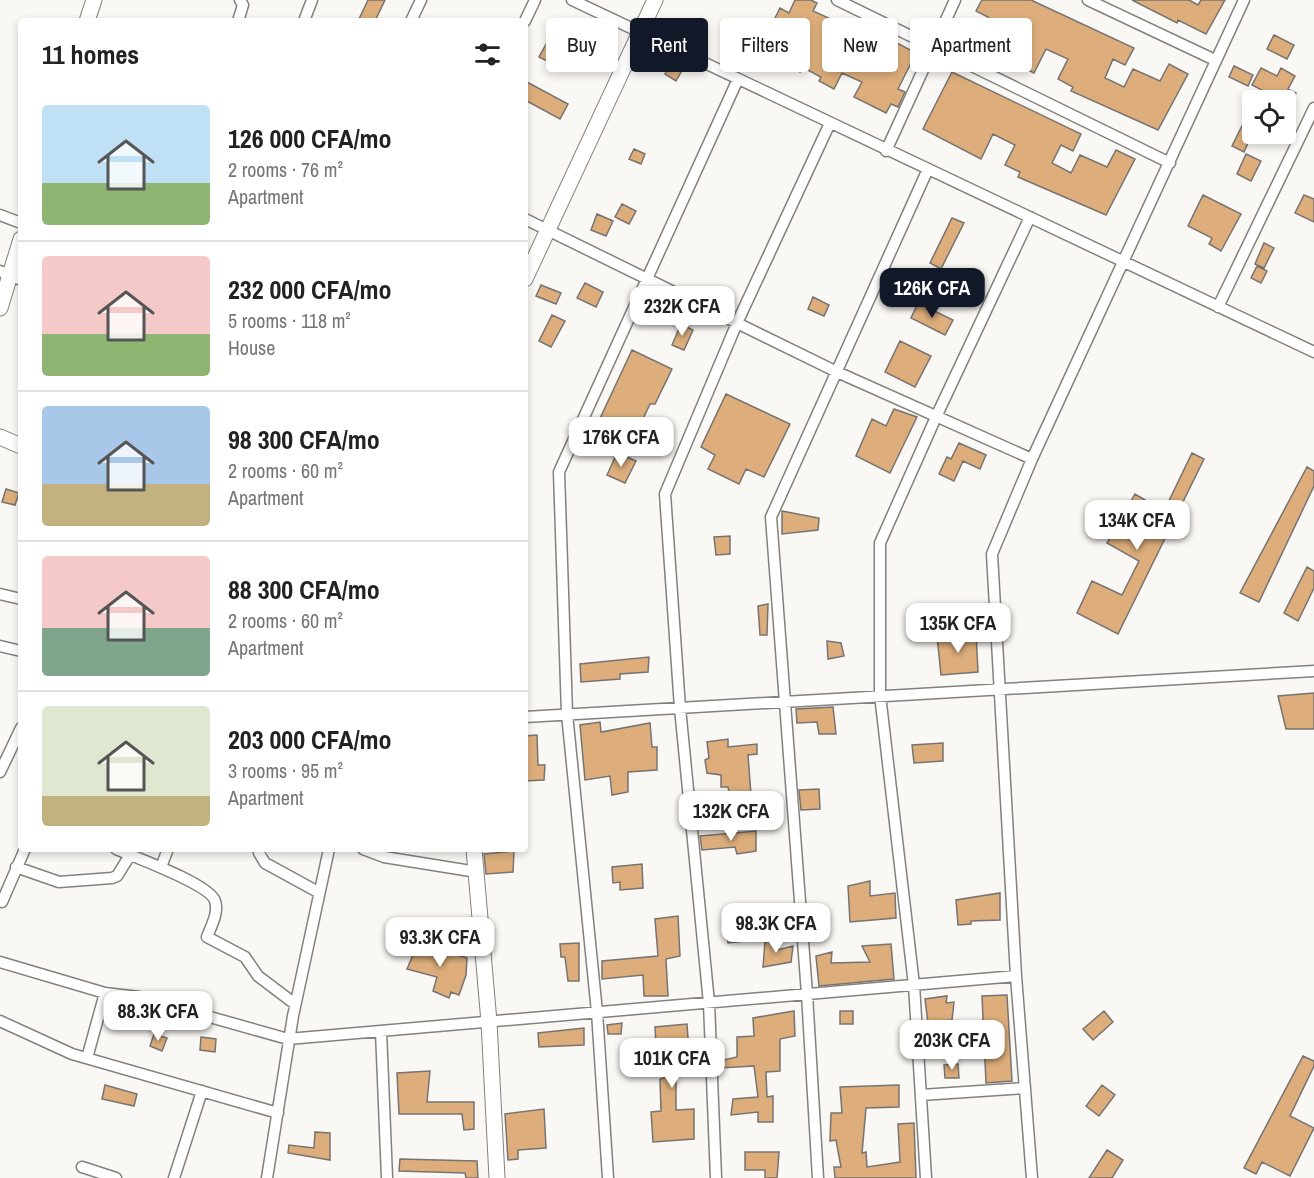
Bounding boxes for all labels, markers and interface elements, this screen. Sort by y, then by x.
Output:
chip: Buy [546,18,618,72]
chip: Rent [630,18,708,72]
chip: Filters [720,18,810,72]
chip: New [822,18,898,72]
chip: Apartment [910,18,1032,72]
text: 11 homes [42,37,139,72]
icon: filters [471,38,504,71]
map controls [1242,90,1296,144]
button: locate [1242,90,1296,144]
text: 126 000 CFA/mo [228,121,392,156]
icon: home [90,129,162,201]
text: 2 rooms · 76 m² [228,156,343,183]
text: Apartment [228,183,304,210]
pin: 126K CFA [870,268,994,319]
text: 232 000 CFA/mo [228,272,392,307]
text: 126K CFA [894,274,970,301]
icon: home [90,280,162,352]
pin: 232K CFA [620,286,744,337]
text: 232K CFA [644,292,720,319]
text: 5 rooms · 118 m² [228,307,351,334]
text: House [228,334,275,361]
pin: 176K CFA [559,417,683,468]
text: 98 300 CFA/mo [228,422,380,457]
text: 176K CFA [583,423,659,450]
icon: home [90,430,162,502]
text: 2 rooms · 60 m² [228,457,343,484]
text: Apartment [228,484,304,511]
pin: 134K CFA [1075,500,1199,551]
text: 134K CFA [1099,506,1175,533]
text: 88 300 CFA/mo [228,572,380,607]
icon: home [90,580,162,652]
pin: 135K CFA [896,603,1020,654]
text: 2 rooms · 60 m² [228,607,343,634]
text: 135K CFA [920,609,996,636]
text: Apartment [228,634,304,661]
text: 203 000 CFA/mo [228,722,392,757]
icon: home [90,730,162,802]
text: 3 rooms · 95 m² [228,757,343,784]
text: Apartment [228,784,304,811]
pin: 132K CFA [669,791,793,842]
text: 132K CFA [693,797,769,824]
pin: 98.3K CFA [707,903,845,954]
text: 98.3K CFA [735,909,817,936]
pin: 93.3K CFA [371,917,509,968]
text: 93.3K CFA [399,923,481,950]
pin: 88.3K CFA [89,991,227,1042]
text: 88.3K CFA [117,997,199,1024]
pin: 203K CFA [890,1020,1014,1071]
text: 203K CFA [914,1026,990,1053]
pin: 101K CFA [610,1038,734,1089]
text: 101K CFA [634,1044,710,1071]

